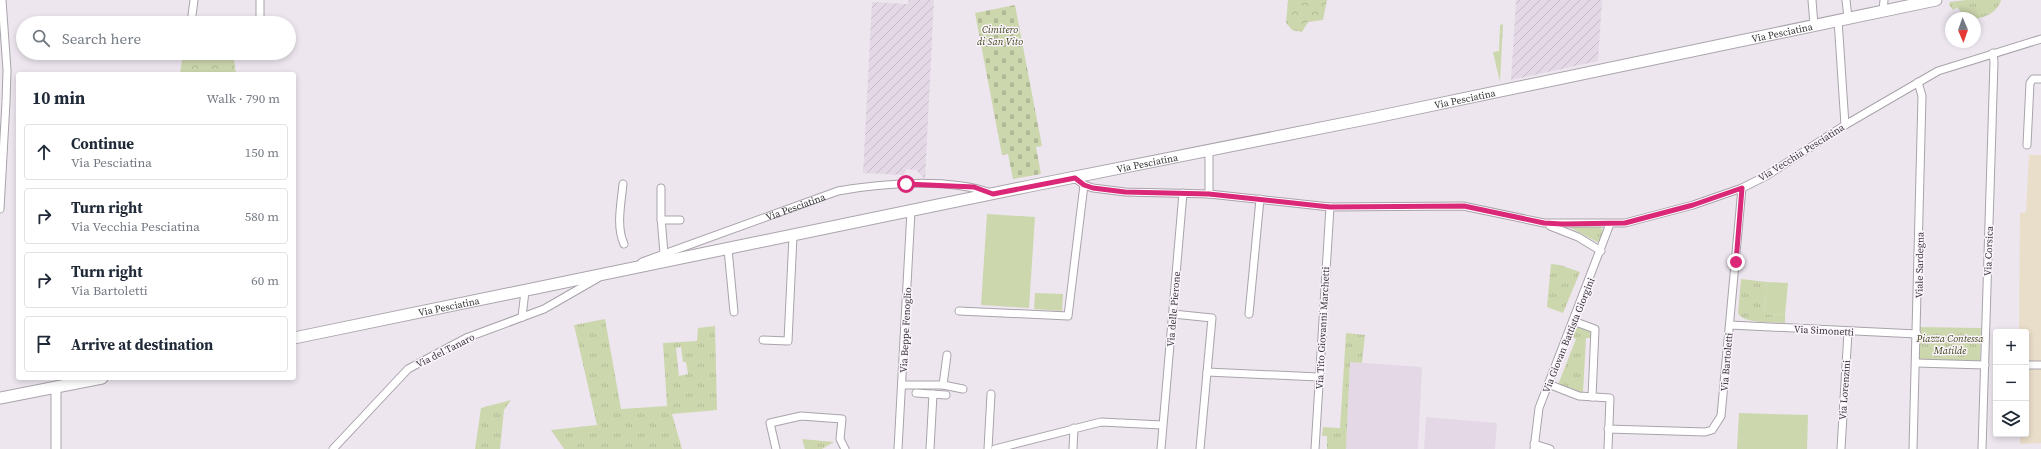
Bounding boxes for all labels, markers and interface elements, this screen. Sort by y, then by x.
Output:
north arrow [1945,12,1981,48]
search box [16,16,296,60]
street label: Via Pesciatina [1750,20,1815,45]
park label: Cimitero di San Vito [977,23,1023,48]
icon: search [30,27,52,49]
text: Search here [62,28,141,49]
text: 10 min [32,86,85,110]
street label: Via Pesciatina [1433,86,1498,112]
text: Walk · 790 m [207,90,280,107]
street label: Via Vecchia Pesciatina [1756,120,1848,184]
text: Continue [71,133,134,154]
icon: ahead [33,141,55,163]
text: 150 m [245,144,279,161]
street label: Via Pesciatina [1115,150,1180,176]
text: Via Pesciatina [71,154,152,171]
route start [897,175,915,193]
street label: Via Pesciatina [764,190,828,224]
text: Turn right [71,197,143,218]
icon: right [33,205,55,227]
text: 580 m [245,208,279,225]
text: Via Vecchia Pesciatina [71,218,200,235]
street label: Via Corsica [1981,225,1996,276]
street label: Viale Sardegna [1912,231,1927,298]
route end [1727,253,1745,271]
text: Turn right [71,261,143,282]
street label: Via Tito Giovanni Marchetti [1313,266,1332,390]
icon: right [33,269,55,291]
street label: Via delle Pierone [1164,271,1183,347]
text: 60 m [251,272,279,289]
street label: Via Giovan Battista Giorgini [1539,276,1598,395]
text: Via Bartoletti [71,282,148,299]
street label: Via Beppe Fenoglio [897,286,914,373]
street label: Via Pesciatina [417,294,482,319]
street label: Via Simonetti [1794,322,1854,339]
map controls [1993,329,2029,437]
button: + [1993,329,2029,365]
street label: Via del Tanaro [414,330,477,371]
street label: Via Bartoletti [1717,332,1736,392]
park label: Piazza Contessa Matilde [1916,332,1984,357]
icon: arrive [33,333,55,355]
text: Arrive at destination [71,334,213,355]
street label: Via Lorenzini [1836,360,1853,421]
button: − [1993,365,2029,401]
button: layers [1993,401,2029,437]

